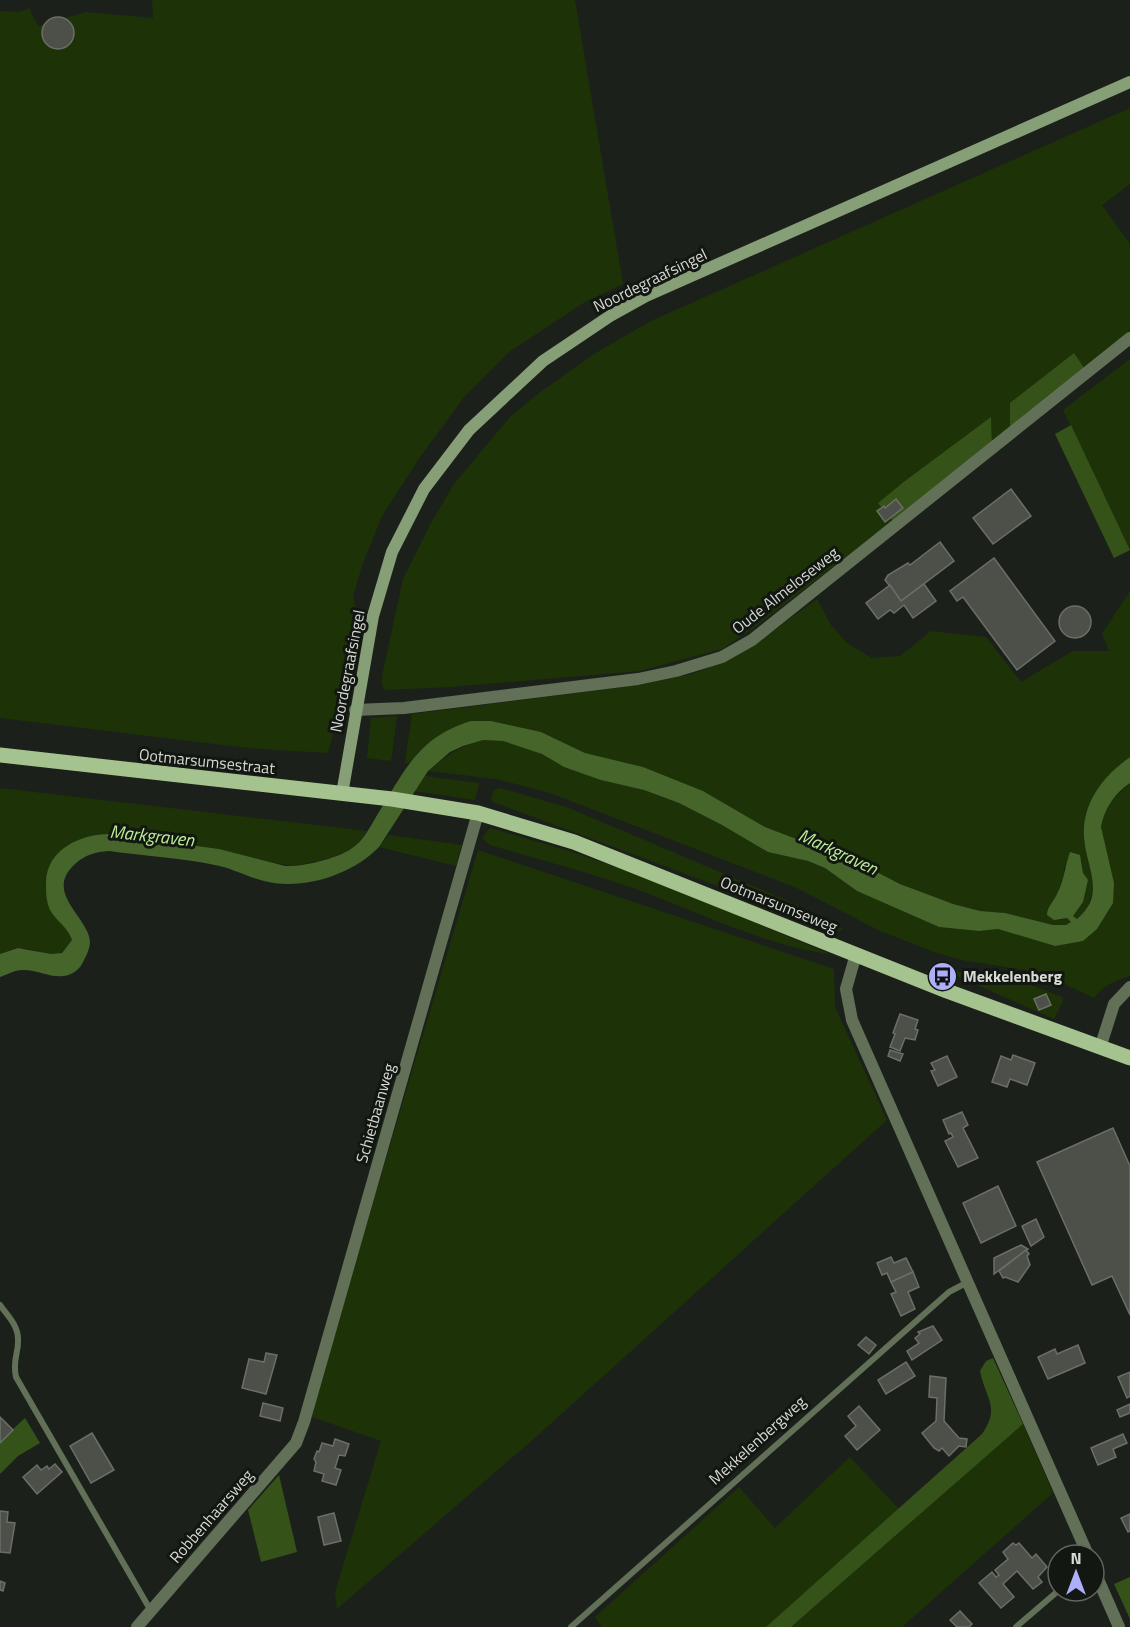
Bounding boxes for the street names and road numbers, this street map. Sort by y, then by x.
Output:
street label: Noordegraafsingel [589,242,711,318]
street label: Oude Almeloseweg [726,541,844,639]
street label: Noordegraafsingel [323,608,371,734]
street label: Ootmarsumsestraat [138,742,277,780]
street label: Ootmarsumseweg [717,870,841,938]
street label: Schietbaanweg [349,1060,401,1166]
street label: Mekkelenbergweg [703,1390,811,1490]
street label: Robbenhaarsweg [163,1464,259,1568]

